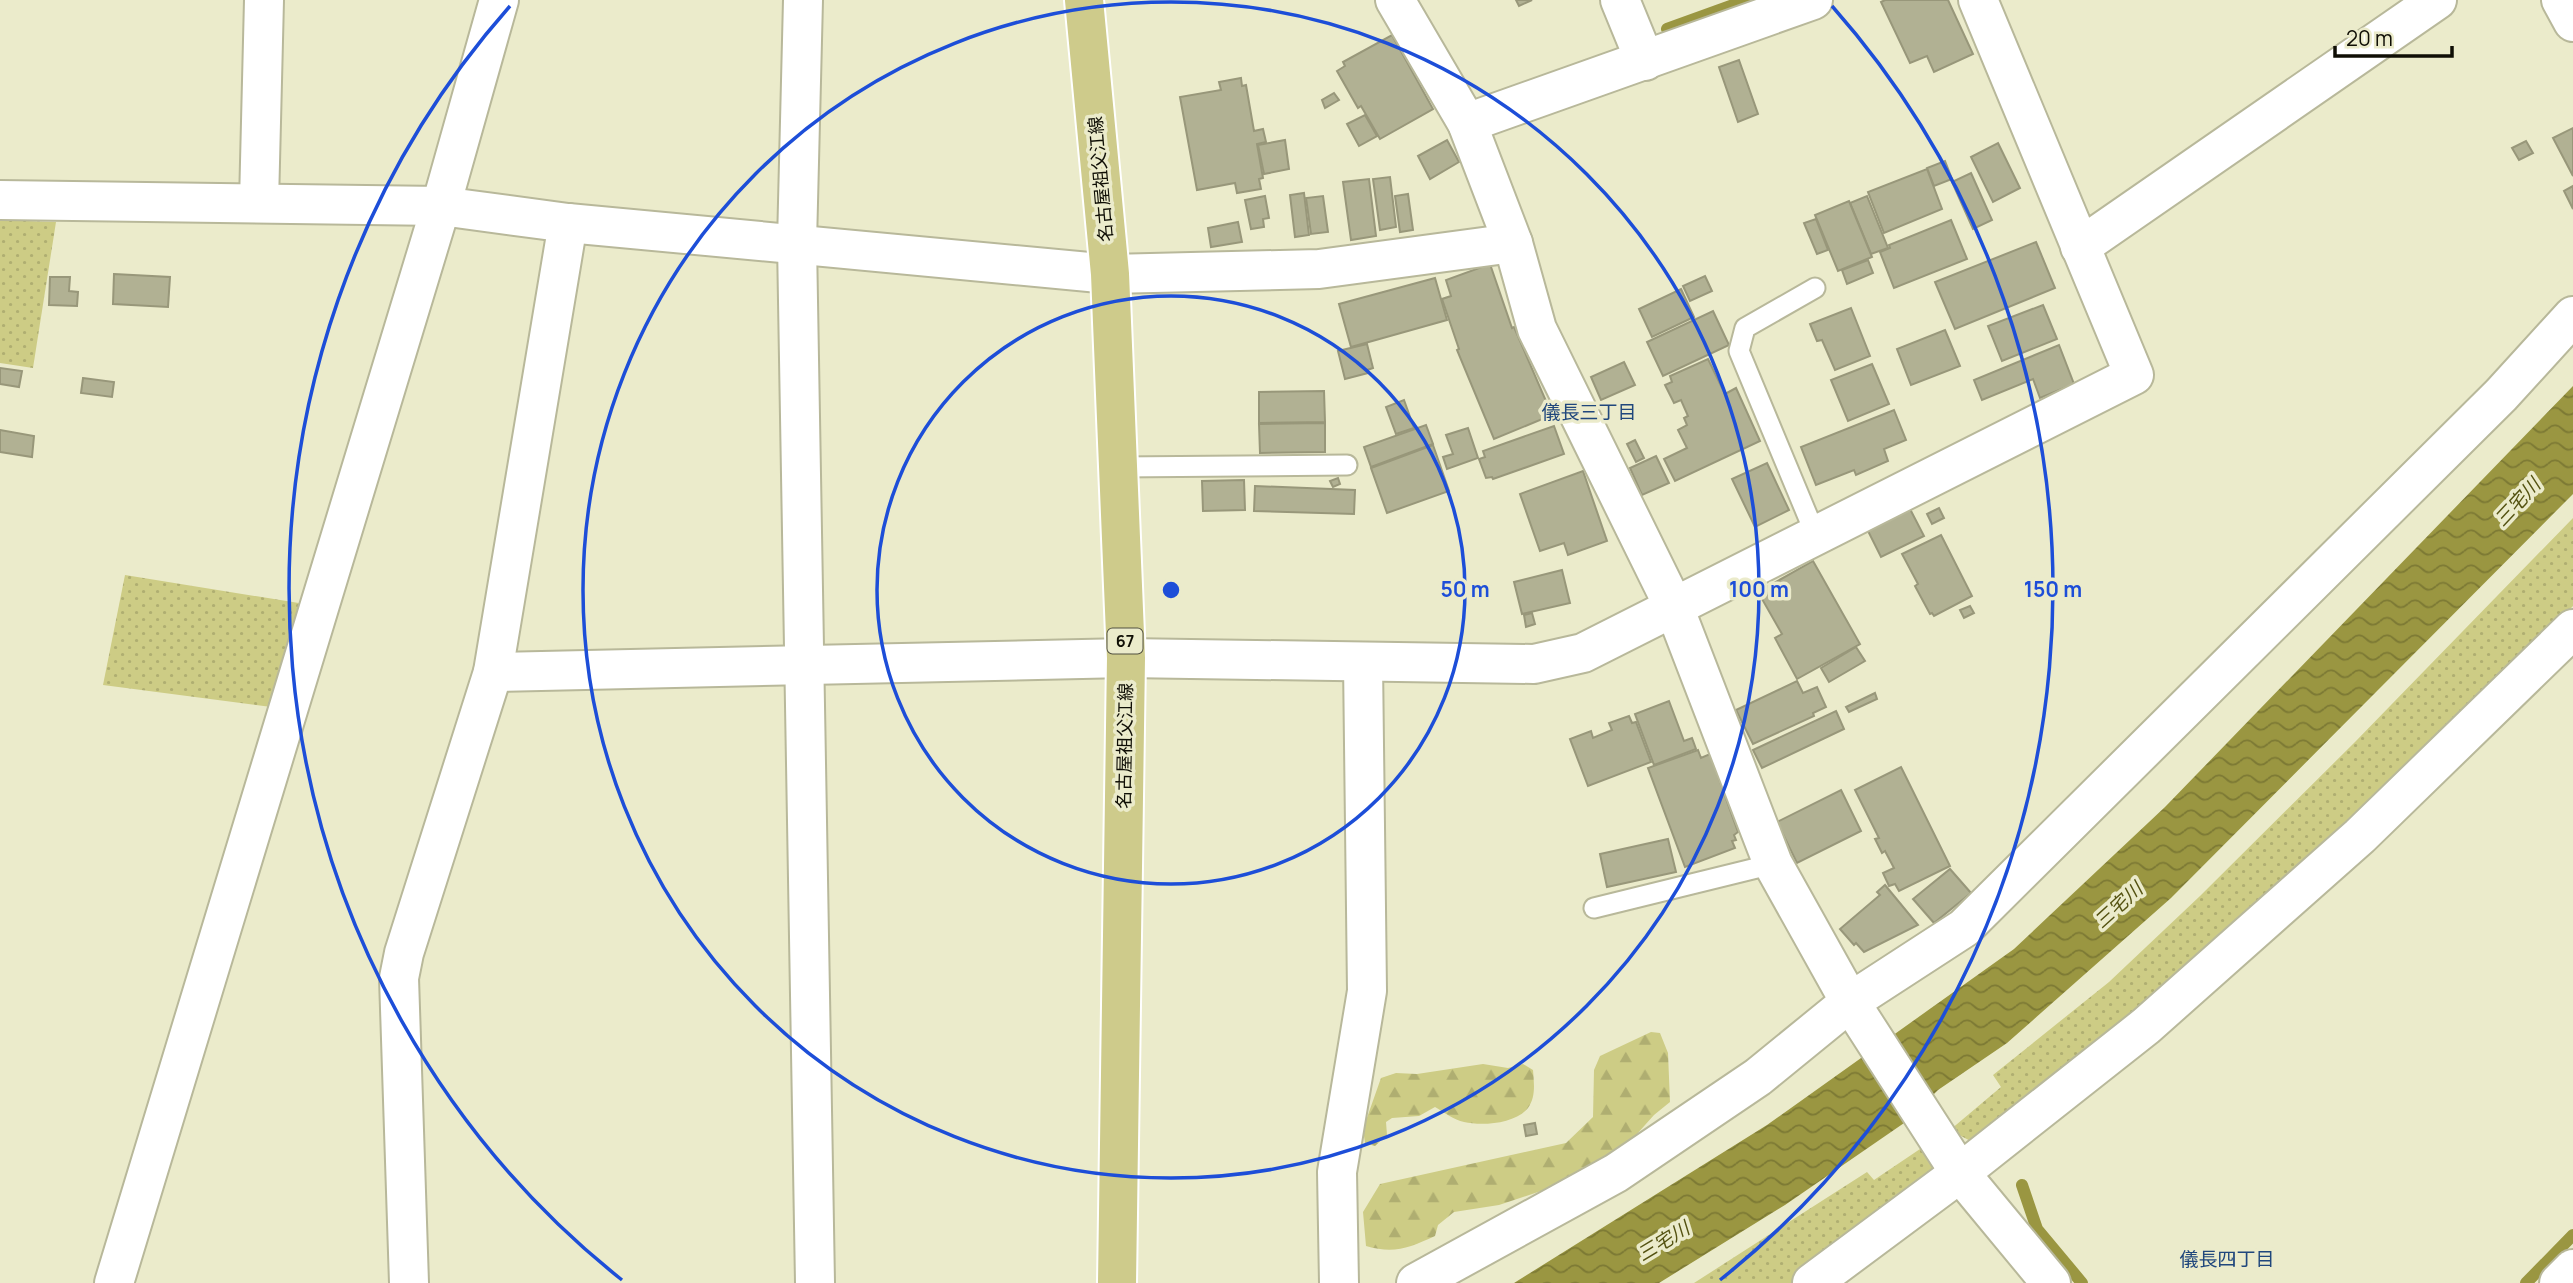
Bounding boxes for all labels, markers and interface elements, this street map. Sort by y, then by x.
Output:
scale bar [2335,14,2452,58]
text: 20 m [2346,24,2393,52]
street label: 名古屋祖父江線 [1083,115,1117,243]
district label: 儀長三丁目 [1541,399,1637,425]
water label: 三宅川 [2488,471,2547,532]
text: 50 m [1440,575,1490,603]
text: 100 m [1729,575,1789,603]
text: 150 m [2024,575,2082,603]
centre of rings [1159,578,1183,602]
road number: 67 [1108,628,1142,654]
street label: 名古屋祖父江線 [1111,683,1137,809]
water label: 三宅川 [2088,875,2149,934]
water label: 三宅川 [1632,1214,1696,1267]
district label: 儀長四丁目 [2179,1246,2275,1272]

